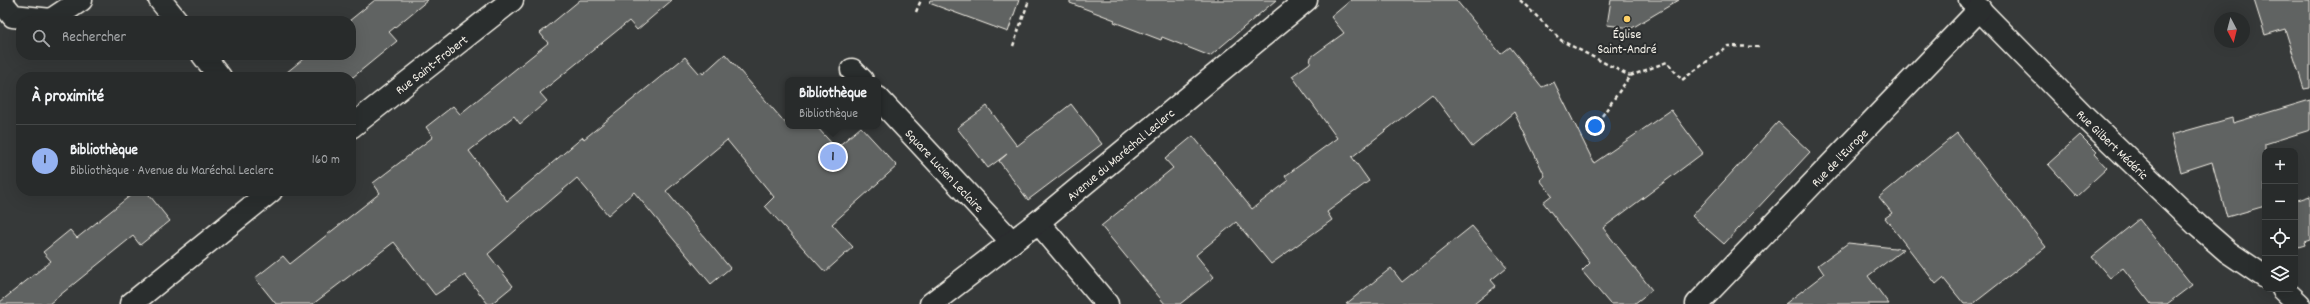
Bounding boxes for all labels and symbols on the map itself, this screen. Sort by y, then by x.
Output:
north arrow [2214,12,2250,48]
marker: Église Saint-André [1622,14,1632,24]
place label: Église Saint-André [1597,26,1657,60]
street label: Rue Saint-Frobert [392,31,473,100]
street label: Avenue du Maréchal Leclerc [1063,105,1180,207]
street label: Rue Gilbert Médéric [2071,106,2152,185]
your location [1585,116,1605,136]
street label: Rue de l'Europe [1808,125,1874,192]
street label: Square Lucien Leclaire [899,126,987,218]
pin: 1 [820,142,846,172]

